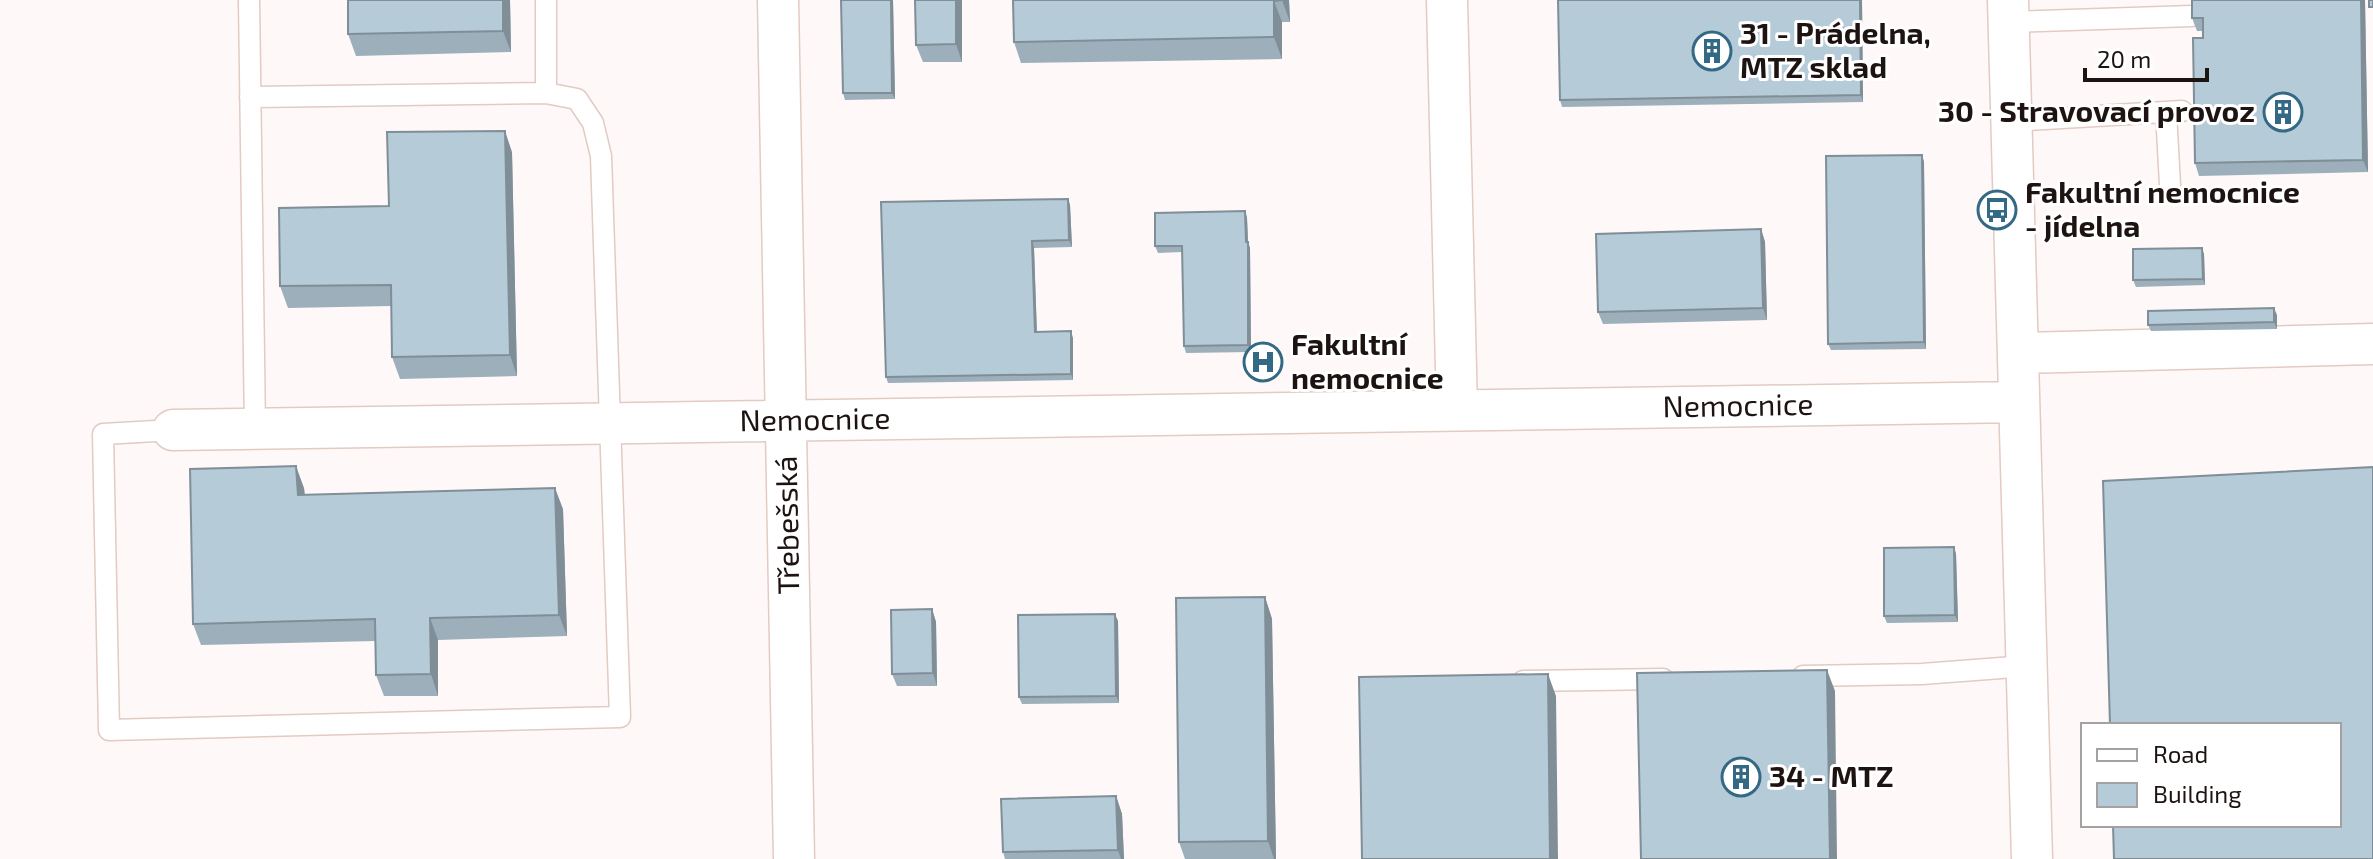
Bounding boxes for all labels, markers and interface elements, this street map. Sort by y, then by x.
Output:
place label: 31 - Prádelna, MTZ sklad [1740,14,1931,84]
building icon: 31 - Prádelna, MTZ sklad [1691,30,1733,72]
scale bar [2085,32,2207,82]
text: 20 m [2097,44,2151,73]
building icon: 30 - Stravovací provoz [2262,91,2304,133]
place label: 30 - Stravovací provoz [1938,92,2255,128]
place label: Fakultní nemocnice - jídelna [2025,173,2300,243]
bus stop icon: Fakultní nemocnice - jídelna [1976,189,2018,231]
place label: Fakultní nemocnice [1291,325,1444,395]
hospital icon: Fakultní nemocnice [1242,341,1284,383]
street label: Nemocnice [1662,385,1814,423]
street label: Nemocnice [739,399,891,437]
street label: Třebešská [767,455,805,595]
legend [2081,723,2341,827]
text: Road [2153,739,2208,768]
building icon: 34 - MTZ [1720,756,1762,798]
place label: 34 - MTZ [1769,757,1894,793]
text: Building [2153,779,2242,808]

